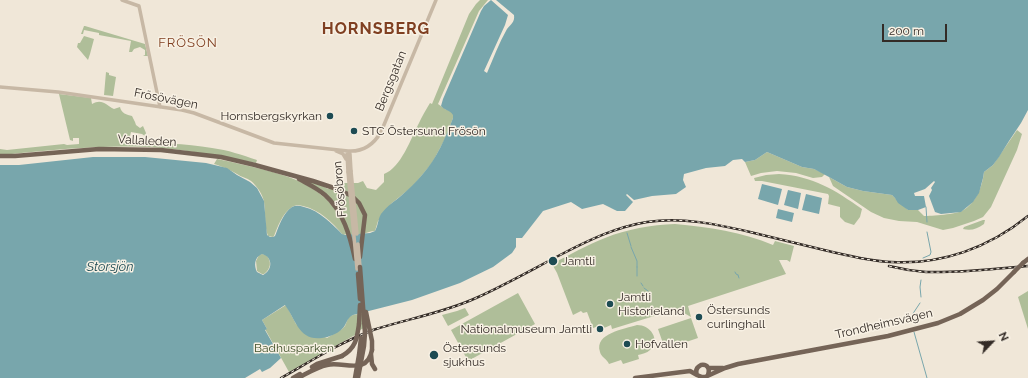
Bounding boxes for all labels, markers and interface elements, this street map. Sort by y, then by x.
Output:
scale bar [884,16,949,42]
district label: HORNSBERG [322,19,430,39]
text: 200 m [889,24,924,38]
district label: FRÖSÖN [158,35,218,51]
street label: Bergsgatan [372,49,410,113]
street label: Frösövägen [133,86,199,112]
place label: Hornsbergskyrkan [220,109,322,123]
marker: Hornsbergskyrkan [325,111,335,121]
place label: STC Östersund Frösön [362,124,486,138]
marker: STC Östersund Frösön [349,126,359,136]
street label: Vallaleden [117,132,177,150]
street label: Frösöbron [330,160,350,218]
place label: Jamtli [562,254,595,268]
marker: Jamtli [547,255,559,267]
water label: Storsjön [86,259,134,275]
place label: Jamtli Historieland [618,290,684,318]
marker: Jamtli Historieland [605,299,615,309]
place label: Östersunds curlinghall [707,303,770,331]
street label: Trondheimsvägen [834,306,934,342]
marker: Östersunds curlinghall [694,312,704,322]
place label: Nationalmuseum Jamtli [460,322,592,336]
north arrow [972,322,1012,362]
marker: Nationalmuseum Jamtli [595,324,605,334]
text: N [996,330,1011,343]
place label: Hofvallen [635,337,688,351]
marker: Hofvallen [622,339,632,349]
park label: Badhusparken [254,341,334,355]
place label: Östersunds sjukhus [443,341,506,369]
marker: Östersunds sjukhus [428,349,440,361]

